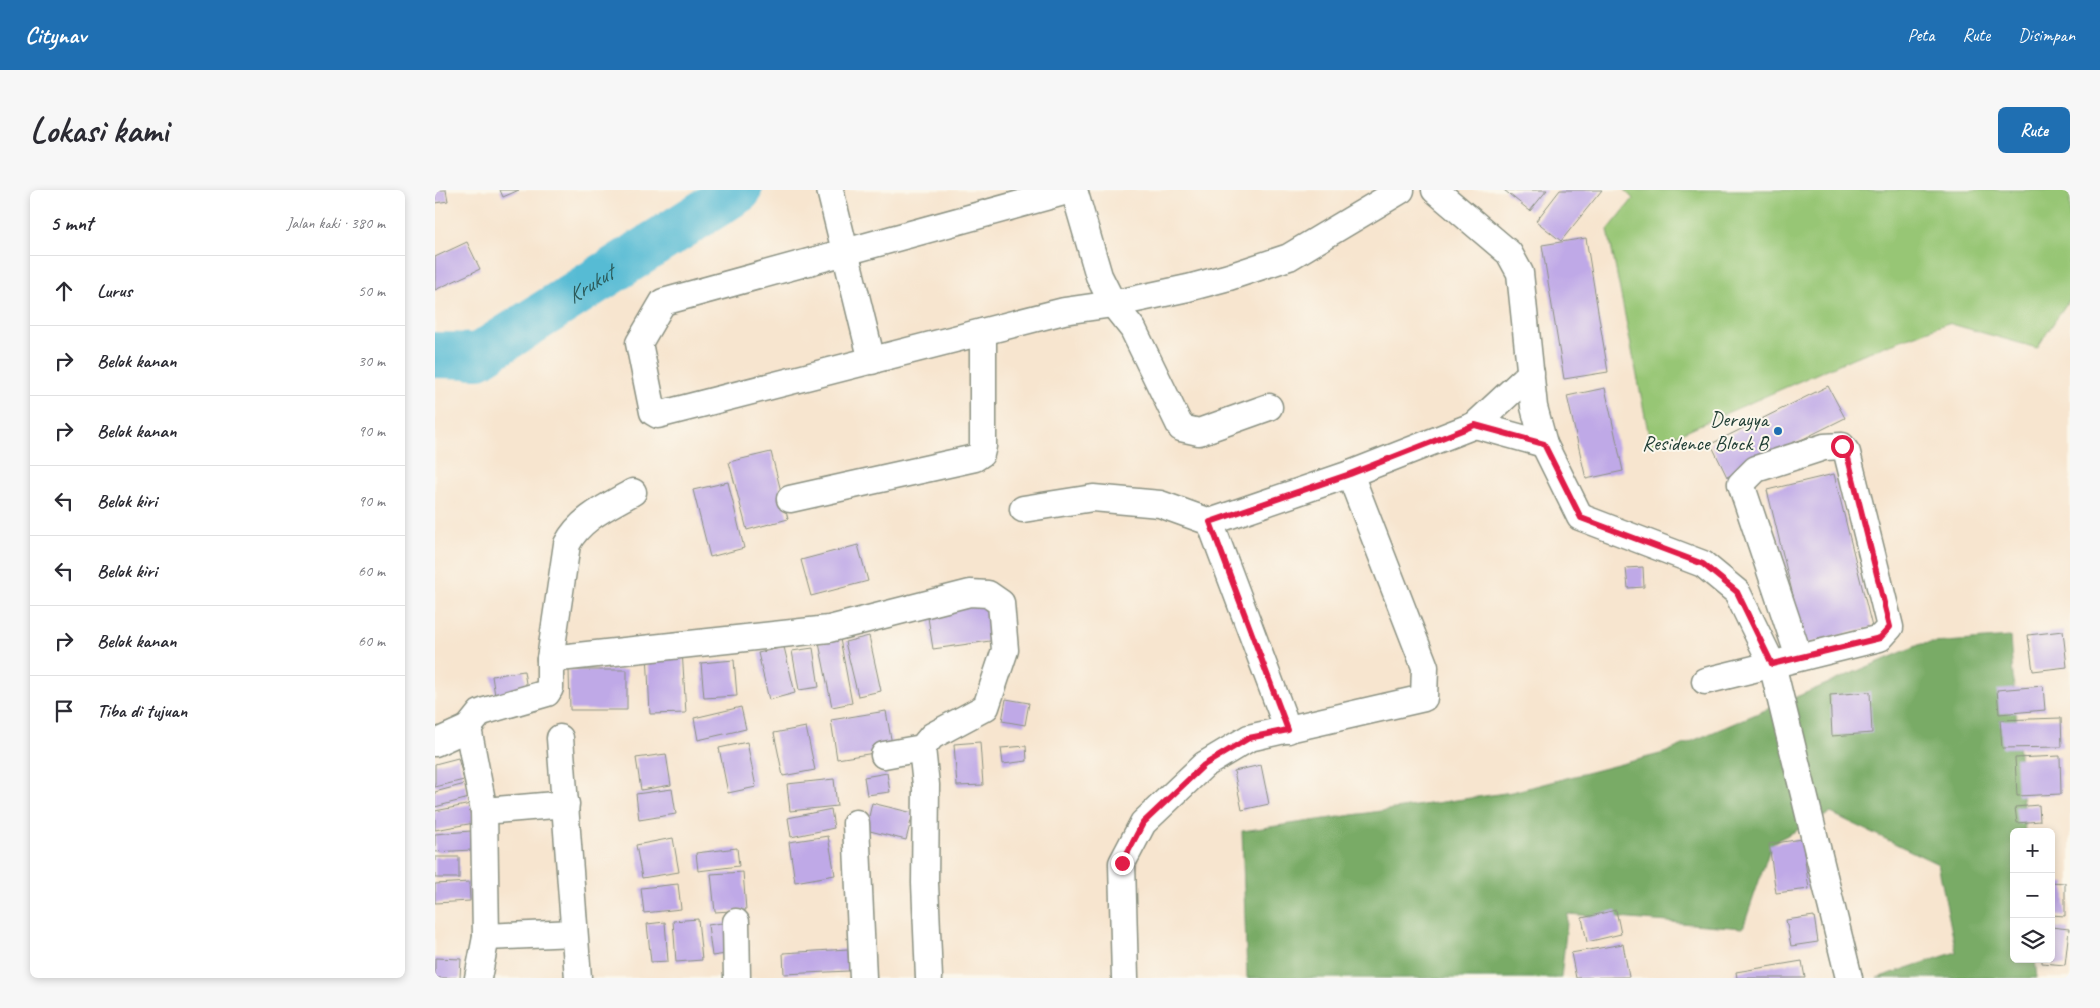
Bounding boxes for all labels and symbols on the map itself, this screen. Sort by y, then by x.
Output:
water label: Krukut [561,256,624,310]
place label: Derayya Residence Block B [1642,406,1770,456]
marker: Derayya Residence Block B [1772,425,1784,437]
route start [1831,435,1854,458]
route end [1111,852,1134,875]

